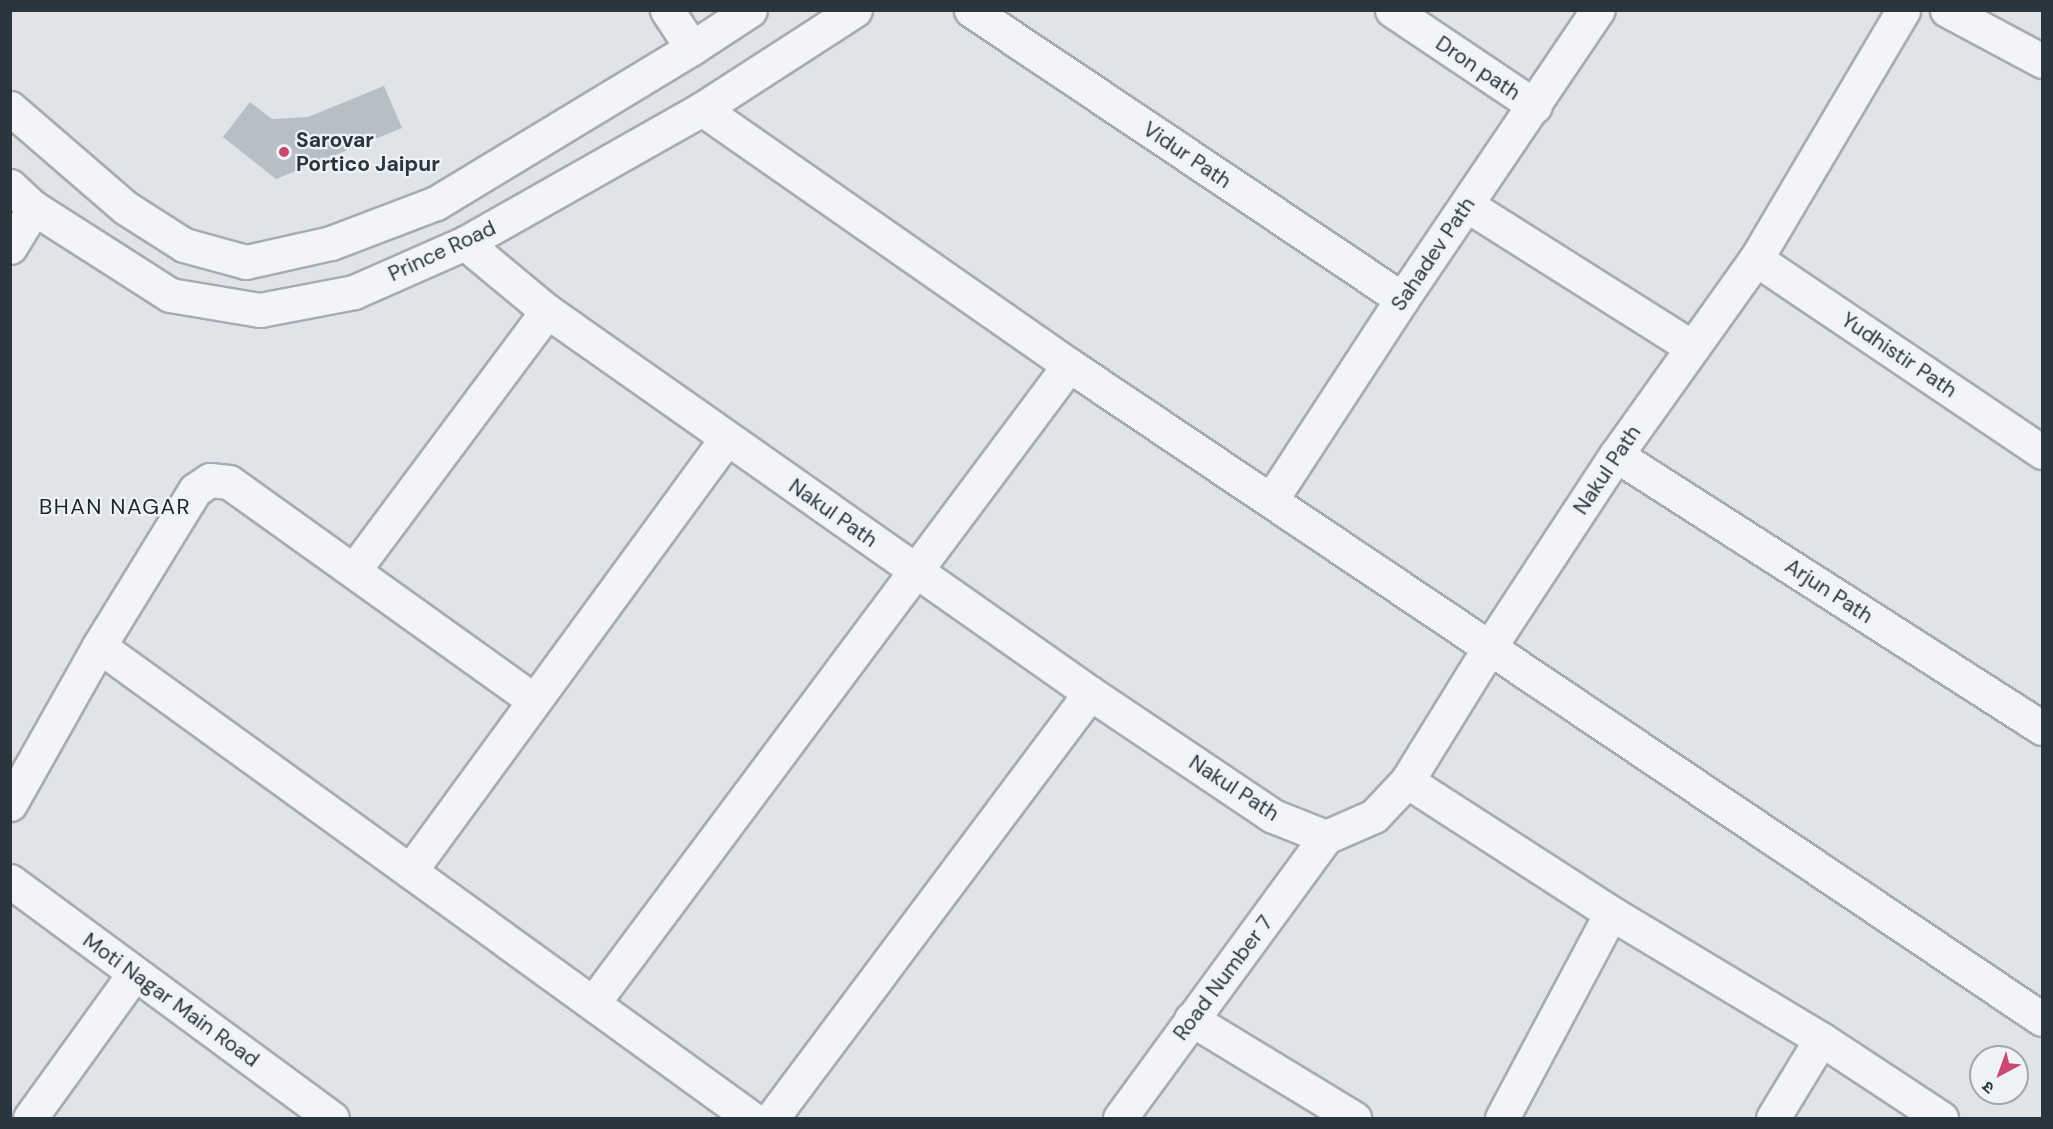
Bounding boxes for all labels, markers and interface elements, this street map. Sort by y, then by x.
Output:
street label: Dron path [1431,31,1525,105]
street label: Vidur Path [1138,116,1236,194]
place label: Sarovar Portico Jaipur [296,127,440,177]
marker: Sarovar Portico Jaipur [277,145,291,159]
street label: Sahadev Path [1386,192,1480,316]
street label: Prince Road [384,215,500,287]
street label: Yudhistir Path [1837,307,1961,403]
street label: Nakul Path [1568,421,1646,519]
street label: Nakul Path [784,473,882,553]
district label: BHAN NAGAR [39,494,191,520]
street label: Arjun Path [1780,553,1878,629]
street label: Nakul Path [1184,750,1284,826]
street label: Road Number 7 [1168,911,1278,1045]
street label: Moti Nagar Main Road [78,928,264,1072]
north arrow [1969,1045,2029,1105]
text: उ [1978,1076,1999,1098]

